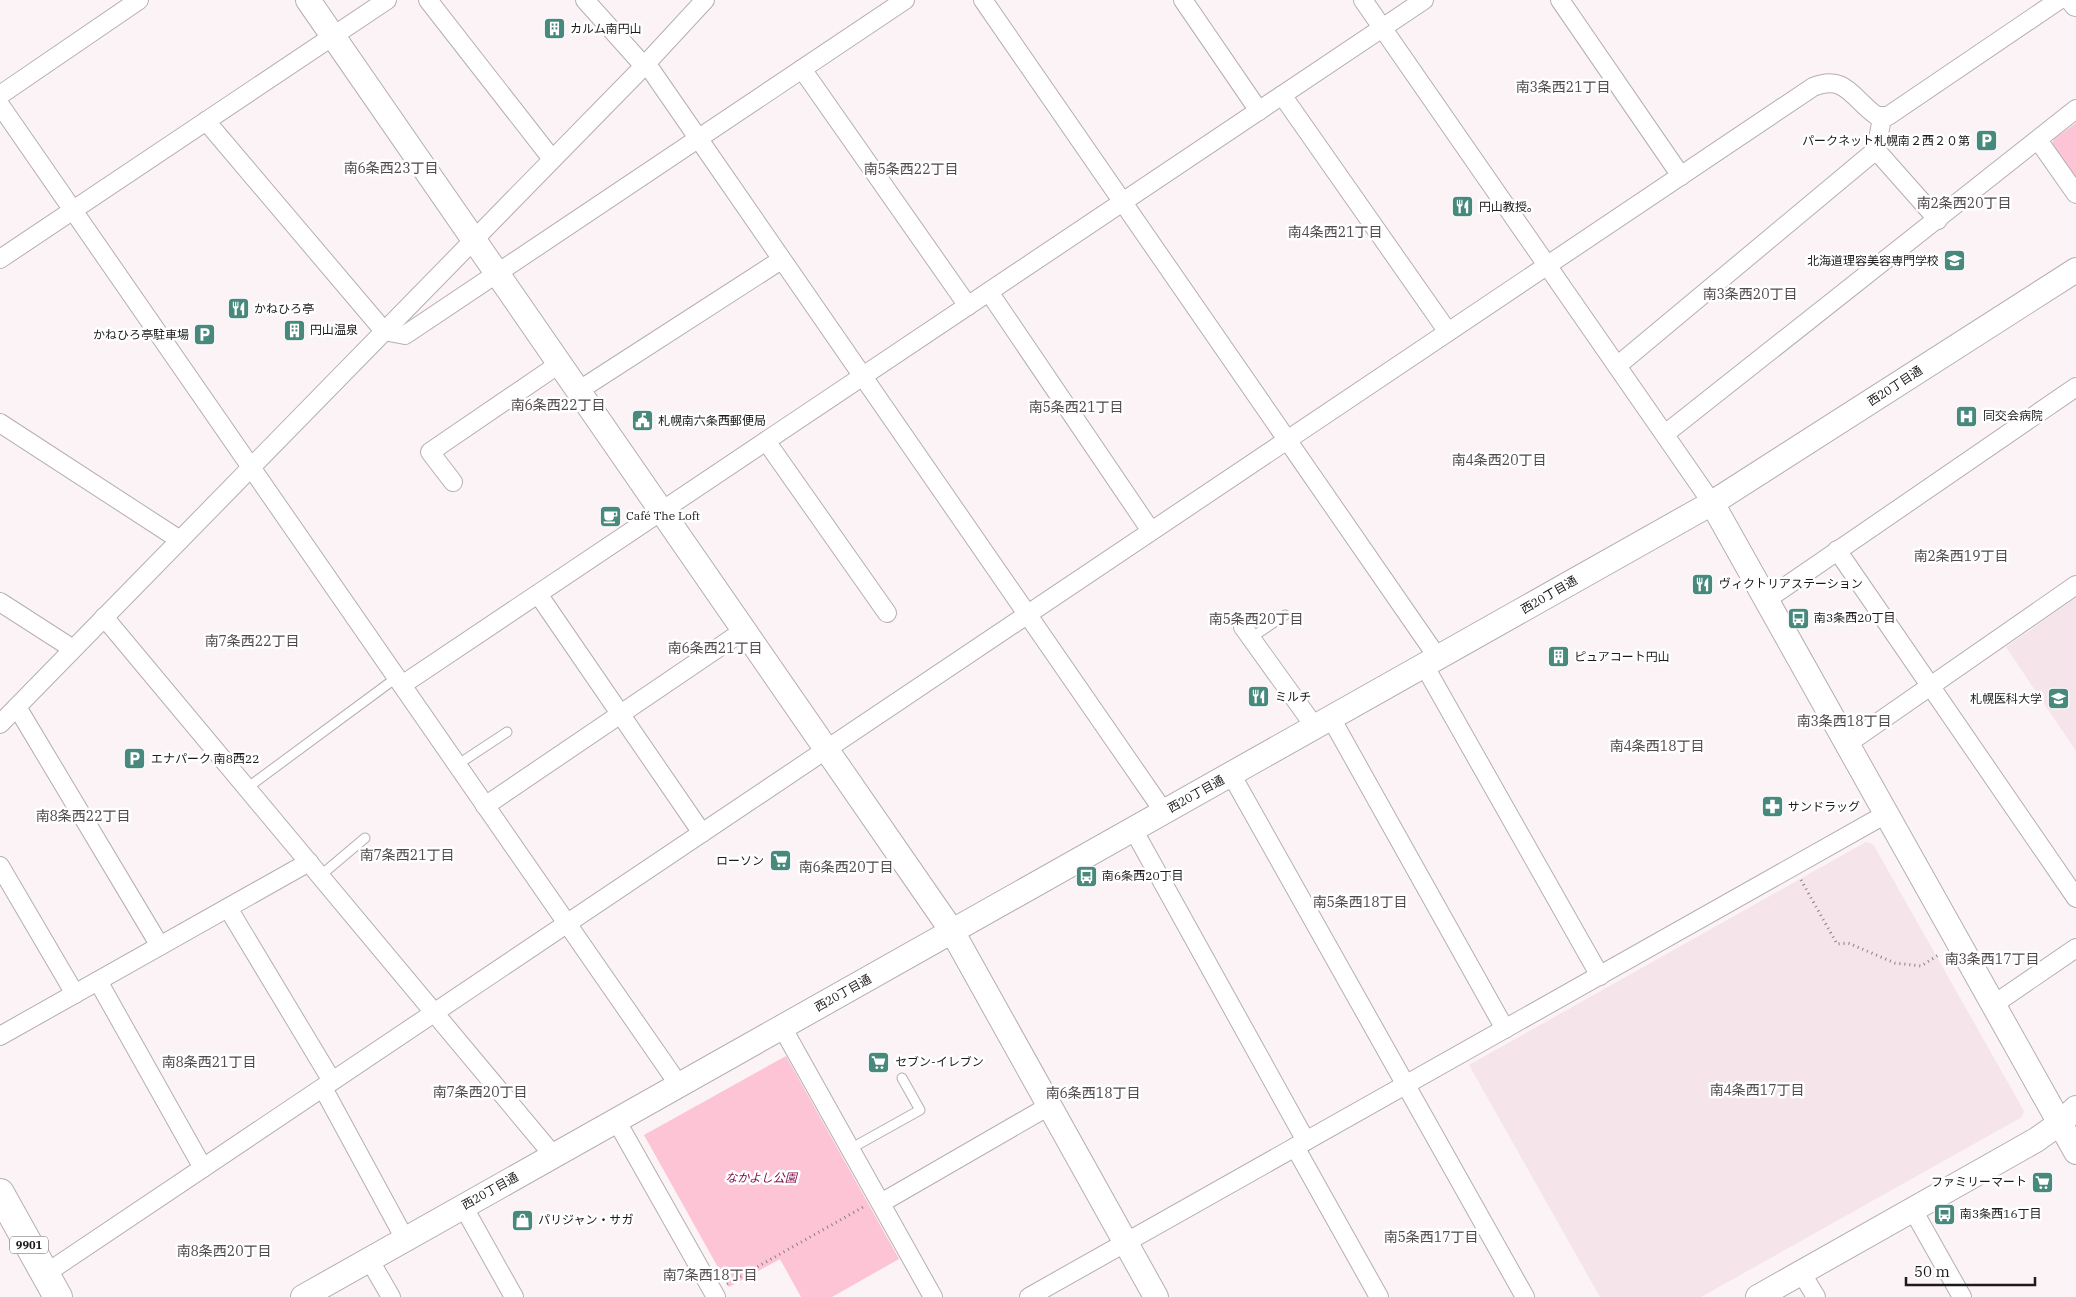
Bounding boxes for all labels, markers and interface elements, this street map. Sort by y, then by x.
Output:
building icon: カルム南円山 [542,17,566,41]
place label: カルム南円山 [570,21,642,36]
district label: 南3条西21丁目 [1515,78,1611,96]
parking icon: パークネット札幌南２西２０第 [1974,129,1998,153]
place label: パークネット札幌南２西２０第 [1802,133,1970,148]
district label: 南6条西23丁目 [343,159,439,177]
district label: 南5条西22丁目 [863,160,959,178]
district label: 南2条西20丁目 [1916,194,2012,212]
restaurant icon: 円山教授。 [1451,195,1475,219]
place label: 円山教授。 [1479,199,1539,214]
district label: 南4条西21丁目 [1287,223,1383,241]
school or university icon: 北海道理容美容専門学校 [1943,249,1967,273]
place label: 北海道理容美容専門学校 [1807,253,1939,268]
district label: 南3条西20丁目 [1702,285,1798,303]
restaurant icon: かねひろ亭 [226,297,250,321]
place label: かねひろ亭 [254,301,314,316]
building icon: 円山温泉 [282,318,306,342]
place label: 円山温泉 [310,322,358,337]
parking icon: かねひろ亭駐車場 [193,323,217,347]
place label: かねひろ亭駐車場 [93,327,189,342]
street label: 西20丁目通 [1864,362,1925,409]
district label: 南6条西22丁目 [510,396,606,414]
district label: 南5条西21丁目 [1028,398,1124,416]
hospital icon: 同交会病院 [1955,404,1979,428]
place label: 同交会病院 [1983,408,2043,423]
public building icon: 札幌南六条西郵便局 [630,409,654,433]
place label: 札幌南六条西郵便局 [658,413,766,428]
district label: 南4条西20丁目 [1451,451,1547,469]
cafe icon: Café The Loft [598,504,622,528]
place label: Café The Loft [626,508,700,523]
district label: 南2条西19丁目 [1913,547,2009,565]
street label: 西20丁目通 [1518,572,1580,617]
restaurant icon: ヴィクトリアステーション [1691,572,1715,596]
place label: ヴィクトリアステーション [1719,576,1863,591]
bus stop icon: 南3条西20丁目 [1786,606,1810,630]
district label: 南5条西20丁目 [1208,610,1304,628]
place label: 南3条西20丁目 [1814,610,1896,625]
district label: 南7条西22丁目 [204,632,300,650]
district label: 南6条西21丁目 [667,639,763,657]
building icon: ピュアコート円山 [1546,645,1570,669]
place label: ピュアコート円山 [1574,649,1670,664]
restaurant icon: ミルチ [1247,685,1271,709]
school or university icon: 札幌医科大学 [2046,687,2070,711]
place label: ミルチ [1275,689,1311,704]
place label: 札幌医科大学 [1970,691,2042,706]
district label: 南3条西18丁目 [1796,712,1892,730]
district label: 南4条西18丁目 [1609,737,1705,755]
parking icon: エナパーク 南8西22 [123,747,147,771]
place label: エナパーク 南8西22 [151,751,259,766]
street label: 西20丁目通 [1165,772,1227,815]
pharmacy icon: サンドラッグ [1760,795,1784,819]
place label: サンドラッグ [1788,799,1860,814]
district label: 南8条西22丁目 [35,807,131,825]
district label: 南7条西21丁目 [359,846,455,864]
supermarket icon: ローソン [768,849,792,873]
place label: ローソン [716,853,764,868]
district label: 南6条西20丁目 [798,858,894,876]
bus stop icon: 南6条西20丁目 [1074,864,1098,888]
place label: 南6条西20丁目 [1102,868,1184,883]
district label: 南5条西18丁目 [1312,893,1408,911]
district label: 南3条西17丁目 [1944,950,2040,968]
street label: 西20丁目通 [812,971,874,1014]
supermarket icon: セブン-イレブン [867,1050,891,1074]
district label: 南8条西21丁目 [161,1053,257,1071]
place label: セブン-イレブン [895,1054,984,1069]
district label: 南4条西17丁目 [1709,1081,1805,1099]
district label: 南7条西20丁目 [432,1083,528,1101]
district label: 南6条西18丁目 [1045,1084,1141,1102]
street label: 西20丁目通 [459,1169,521,1212]
park label: なかよし公園 [725,1170,799,1185]
supermarket icon: ファミリーマート [2031,1170,2055,1194]
place label: ファミリーマート [1931,1174,2027,1189]
bus stop icon: 南3条西16丁目 [1932,1202,1956,1226]
place label: 南3条西16丁目 [1960,1206,2042,1221]
shop icon: パリジャン・サガ [510,1208,534,1232]
place label: パリジャン・サガ [538,1212,633,1227]
district label: 南5条西17丁目 [1383,1228,1479,1246]
road number: 9901 [10,1236,48,1254]
district label: 南8条西20丁目 [176,1242,272,1260]
scale bar [1906,1254,2035,1286]
text: 50 m [1914,1262,1950,1281]
district label: 南7条西18丁目 [662,1266,758,1284]

